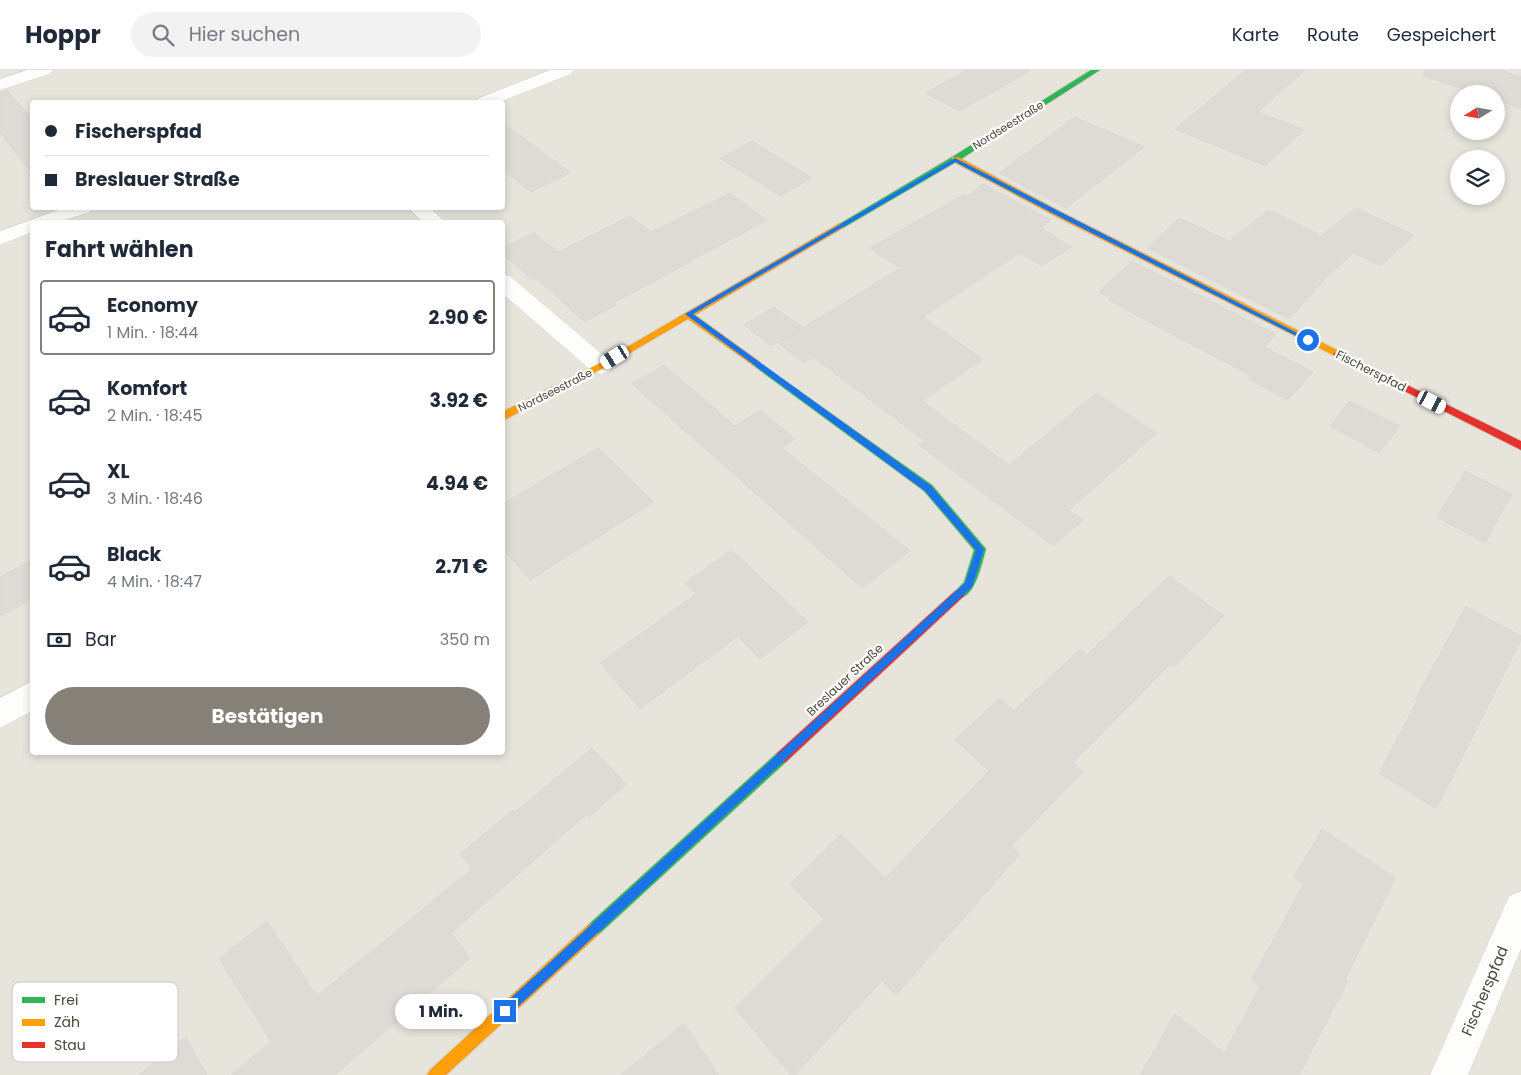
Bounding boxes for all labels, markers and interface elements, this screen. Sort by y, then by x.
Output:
search box [131,12,481,57]
text: Hoppr [25,18,101,51]
icon: search [149,21,177,49]
text: Hier suchen [189,21,300,48]
text: Karte [1232,22,1279,47]
text: Route [1307,22,1359,47]
text: Gespeichert [1387,22,1496,47]
north arrow [1450,85,1505,140]
map controls [1450,85,1505,205]
street label: Nordseestraße [969,97,1047,153]
text: Fischerspfad [75,118,202,145]
button: layers [1450,150,1505,205]
text: Breslauer Straße [75,166,240,193]
text: Fahrt wählen [45,234,194,265]
text: Economy [107,292,198,319]
icon: car [47,295,92,340]
text: 2.90 € [429,304,488,331]
text: 1 Min. · 18:44 [107,321,198,344]
route start [1297,329,1319,351]
car [598,343,631,371]
street label: Fischerspfad [1333,346,1409,396]
street label: Nordseestraße [515,364,595,416]
text: Komfort [107,375,187,402]
icon: car [47,378,92,423]
text: 3.92 € [429,387,488,414]
car [1415,389,1448,415]
text: 2 Min. · 18:45 [107,404,202,427]
text: XL [107,458,130,485]
icon: car [47,461,92,506]
text: 4.94 € [426,470,488,497]
text: 3 Min. · 18:46 [107,487,203,510]
text: Black [107,541,161,568]
icon: car [47,544,92,589]
text: 2.71 € [435,553,488,580]
text: 4 Min. · 18:47 [107,570,202,593]
icon: cash [45,626,73,654]
text: Bar [85,626,117,653]
text: 350 m [440,628,490,651]
street label: Breslauer Straße [803,640,887,720]
button: Bestätigen [45,687,490,745]
street label: Fischerspfad [1456,943,1513,1039]
legend [12,982,178,1062]
text: Frei [54,990,78,1010]
callout: 1 Min. [395,994,488,1028]
text: 1 Min. [419,1000,463,1023]
route end [494,1000,516,1022]
text: Zäh [54,1012,80,1032]
text: Stau [54,1035,86,1055]

